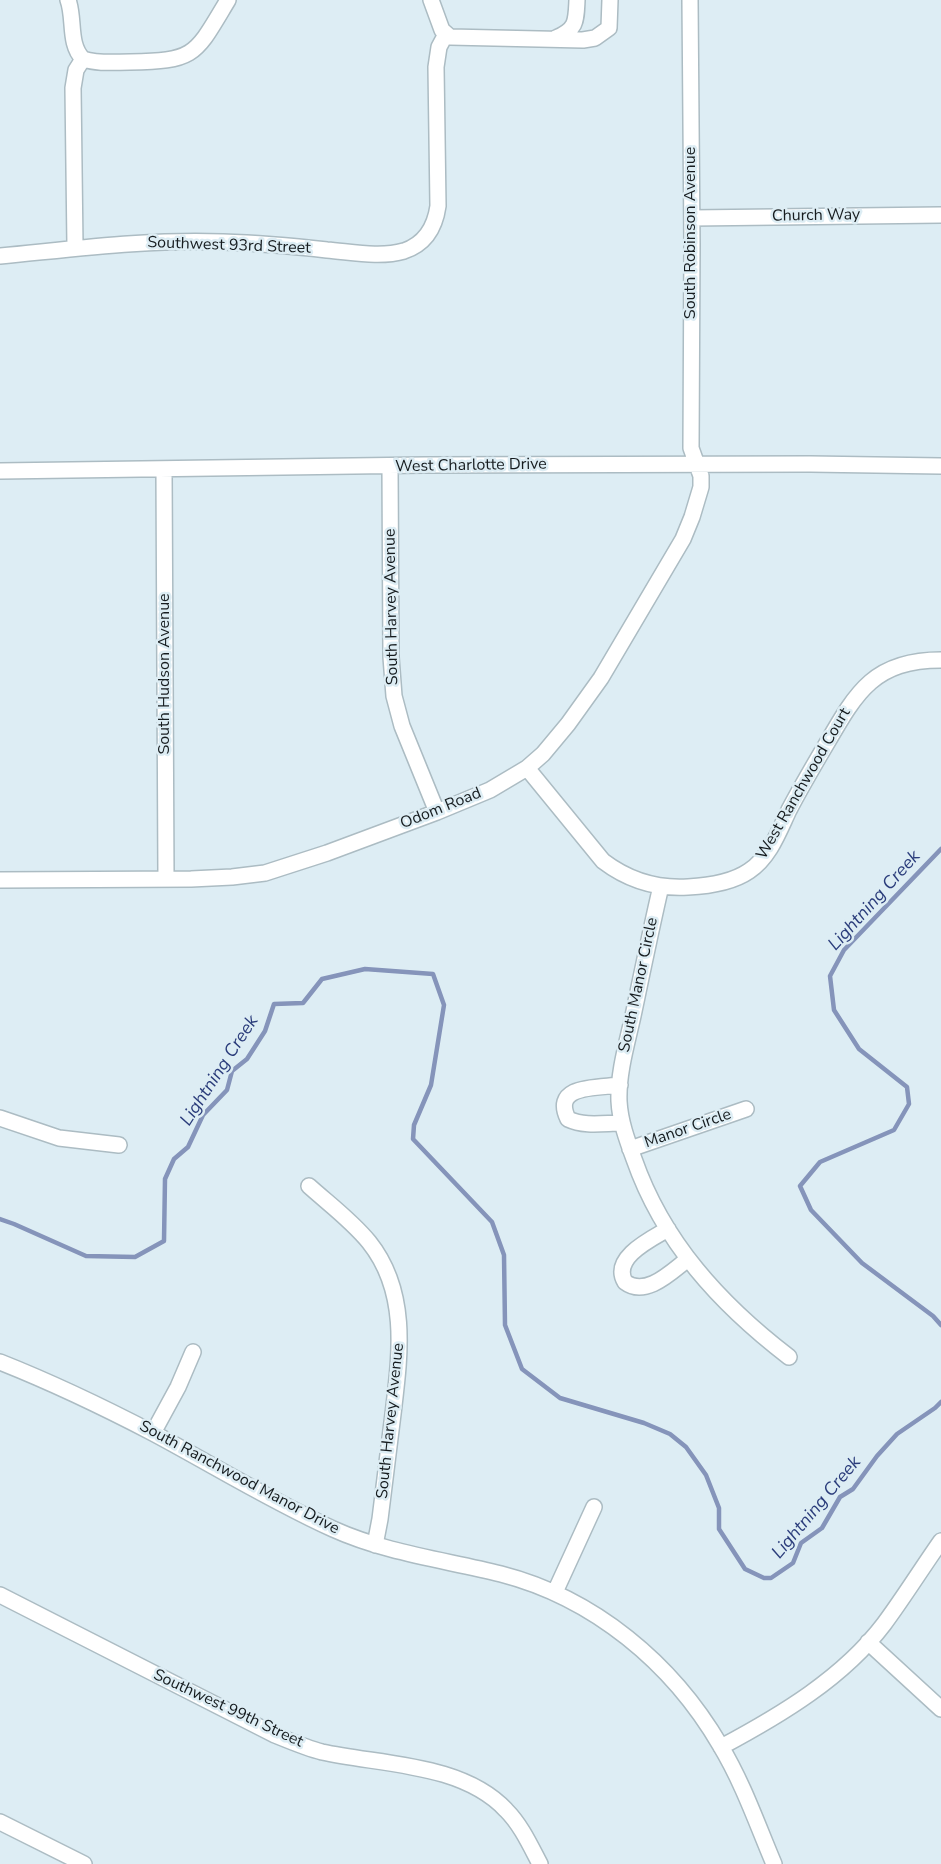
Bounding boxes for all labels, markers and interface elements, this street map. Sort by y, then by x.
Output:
street label: South Robinson Avenue [681,147,701,319]
street label: Church Way [772,206,860,226]
street label: Southwest 93rd Street [147,234,311,258]
street label: West Charlotte Drive [395,455,547,477]
street label: South Harvey Avenue [381,528,403,686]
street label: South Hudson Avenue [155,593,175,755]
street label: West Ranchwood Court [753,705,855,863]
street label: Odom Road [398,784,484,834]
water label: Lightning Creek [824,846,926,956]
street label: South Manor Circle [615,916,663,1054]
water label: Lightning Creek [176,1012,264,1130]
street label: Manor Circle [642,1105,734,1153]
street label: South Harvey Avenue [373,1342,409,1500]
street label: South Ranchwood Manor Drive [136,1417,342,1539]
water label: Lightning Creek [768,1452,866,1564]
street label: Southwest 99th Street [150,1666,306,1752]

